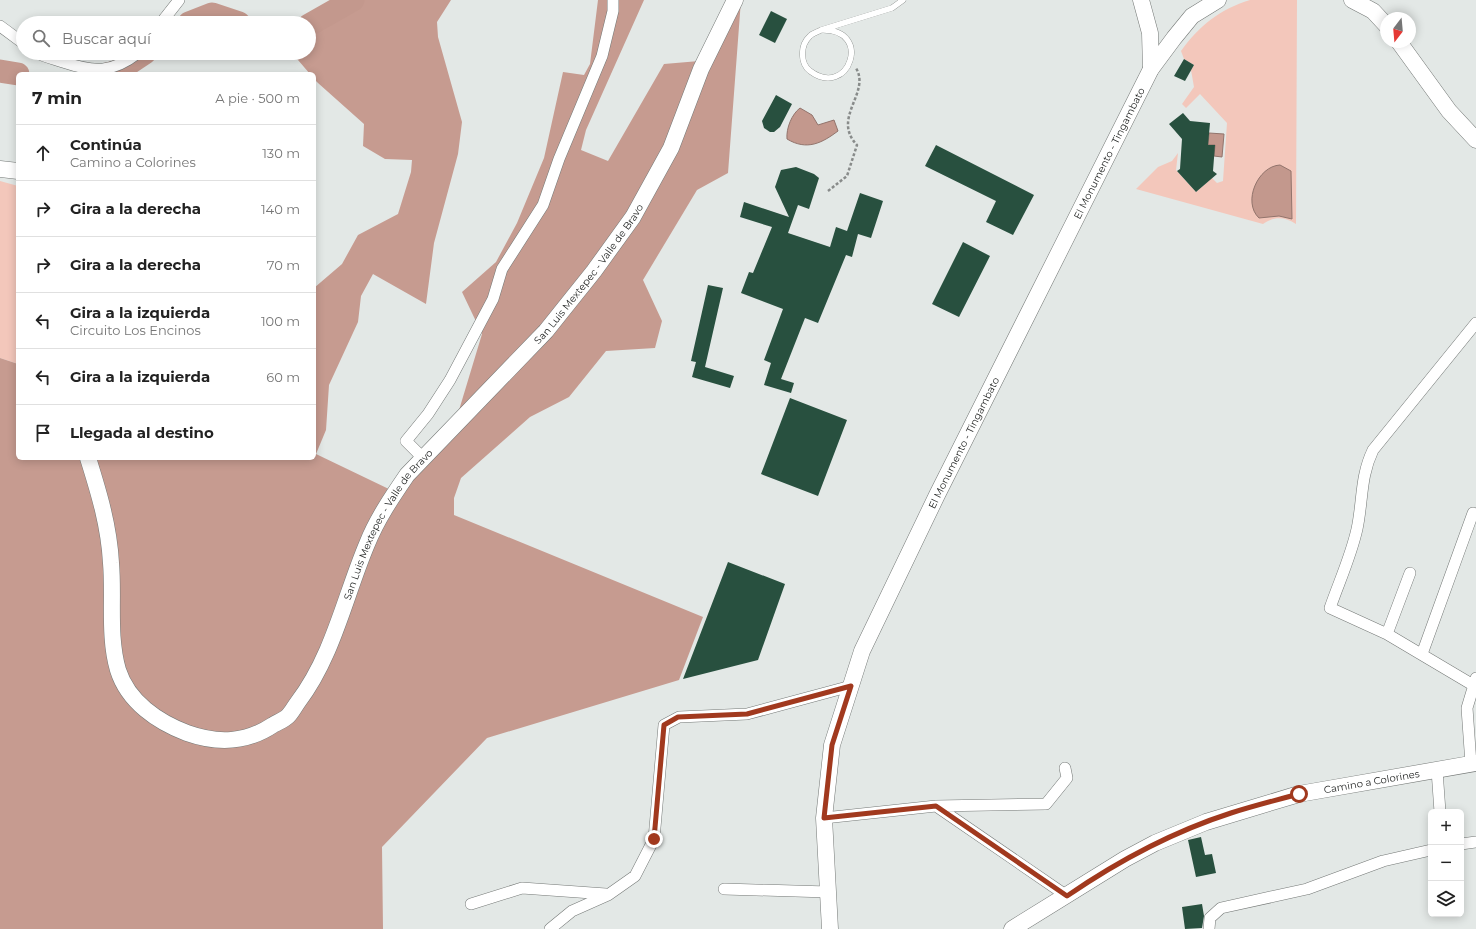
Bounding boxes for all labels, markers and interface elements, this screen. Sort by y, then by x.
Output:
north arrow [1380,12,1416,48]
search box [16,16,316,60]
icon: search [30,27,52,49]
text: Buscar aquí [62,29,151,48]
street label: El Monumento - Tingambato [1070,85,1147,221]
text: 7 min [32,88,82,108]
text: A pie · 500 m [215,90,300,106]
text: Continúa [70,135,142,154]
icon: ahead [32,142,54,164]
text: 130 m [262,145,300,161]
text: Camino a Colorines [70,154,196,170]
icon: right [32,198,54,220]
text: Gira a la derecha [70,199,201,218]
text: 140 m [261,201,300,217]
street label: San Luis Mextepec - Valle de Bravo [531,201,646,346]
icon: right [32,254,54,276]
text: Gira a la derecha [70,255,201,274]
text: 70 m [267,257,300,273]
text: Gira a la izquierda [70,303,210,322]
icon: left [32,310,54,332]
text: 100 m [261,313,300,329]
text: Circuito Los Encinos [70,322,201,338]
icon: left [32,366,54,388]
text: Gira a la izquierda [70,367,210,386]
text: 60 m [266,369,300,385]
street label: El Monumento - Tingambato [925,375,1002,511]
icon: arrive [32,422,54,444]
text: Llegada al destino [70,423,214,442]
street label: San Luis Mextepec - Valle de Bravo [340,446,435,602]
street label: Camino a Colorines [1323,766,1421,796]
route start [1290,785,1308,803]
map controls [1428,809,1464,917]
button: + [1428,809,1464,845]
route end [645,830,663,848]
button: − [1428,845,1464,881]
button: layers [1428,881,1464,917]

